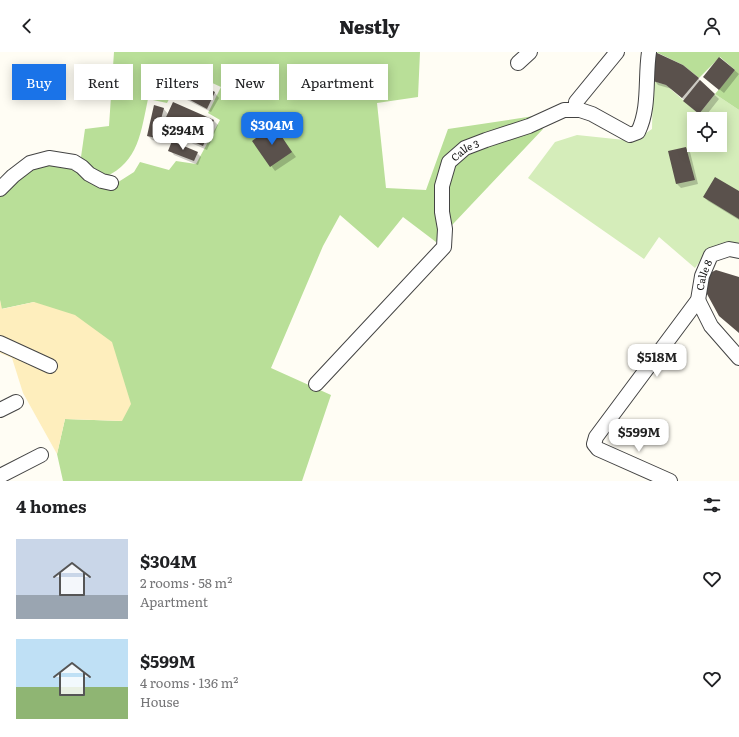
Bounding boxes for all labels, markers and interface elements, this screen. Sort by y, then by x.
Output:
text: Nestly [339,13,400,40]
icon: back [16,15,38,37]
icon: person [701,15,723,37]
chip: Buy [12,64,66,100]
chip: Rent [74,64,133,100]
chip: Filters [141,64,213,100]
chip: New [221,64,279,100]
chip: Apartment [287,64,388,100]
pin: $304M [244,112,300,146]
map controls [687,112,727,152]
button: locate [687,112,727,152]
text: $304M [250,115,294,134]
pin: $294M [155,117,211,151]
text: $294M [162,120,204,139]
street label: Calle 3 [447,135,481,164]
street label: Calle 8 [692,257,715,291]
pin: $518M [629,344,685,378]
text: $518M [637,347,677,366]
pin: $599M [611,419,667,453]
text: $599M [618,422,660,441]
text: 4 homes [16,493,87,518]
icon: filters [701,494,723,516]
text: $304M [140,548,197,573]
icon: home [48,555,96,603]
icon: heart [701,568,723,590]
text: 2 rooms · 58 m² [140,573,232,592]
text: Apartment [140,592,208,611]
text: $599M [140,648,196,673]
icon: home [48,655,96,703]
icon: heart [701,668,723,690]
text: 4 rooms · 136 m² [140,673,238,692]
text: House [140,692,179,711]

